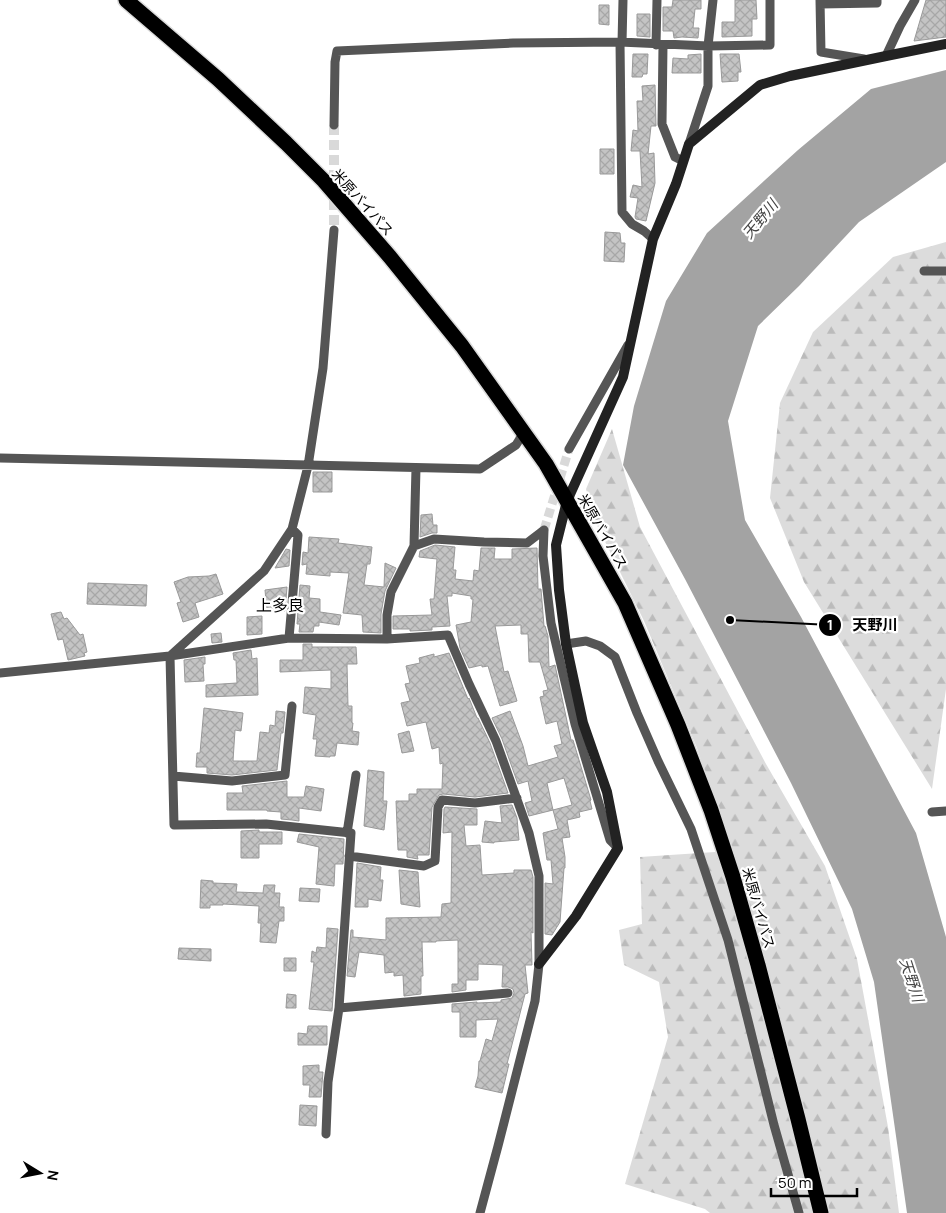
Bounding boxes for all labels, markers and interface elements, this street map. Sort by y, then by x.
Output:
street label: 米原バイパス [328,165,398,239]
water label: 天野川 [737,193,784,243]
street label: 米原バイパス [574,490,632,572]
district label: 上多良 [256,594,304,616]
callout: 天野川 [817,610,907,640]
text: 1 [827,614,833,635]
text: 天野川 [852,614,898,635]
street label: 米原バイパス [738,865,780,951]
water label: 天野川 [895,955,930,1007]
north arrow [15,1148,65,1198]
scale bar [771,1166,857,1198]
text: N [43,1169,64,1182]
text: 50 m [778,1172,812,1193]

